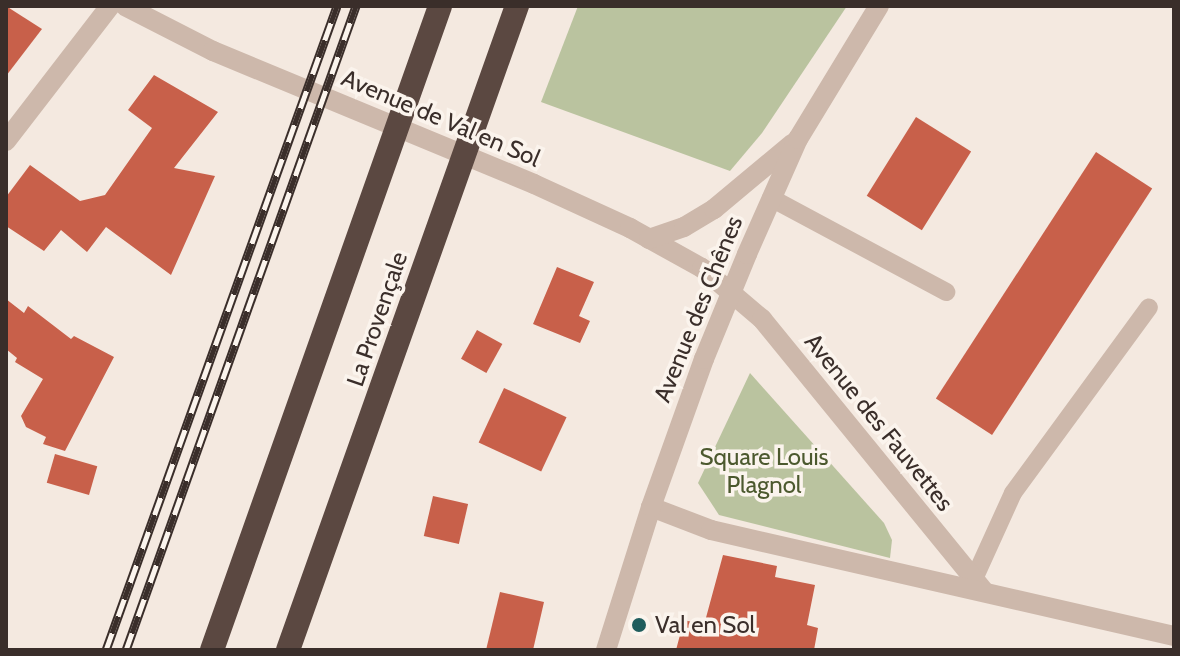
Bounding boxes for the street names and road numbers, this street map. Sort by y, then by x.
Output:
street label: Avenue de Val en Sol [337,63,545,173]
street label: Avenue des Chênes [648,212,748,406]
street label: La Provençale [341,248,413,390]
street label: Avenue des Fauvettes [799,327,959,517]

